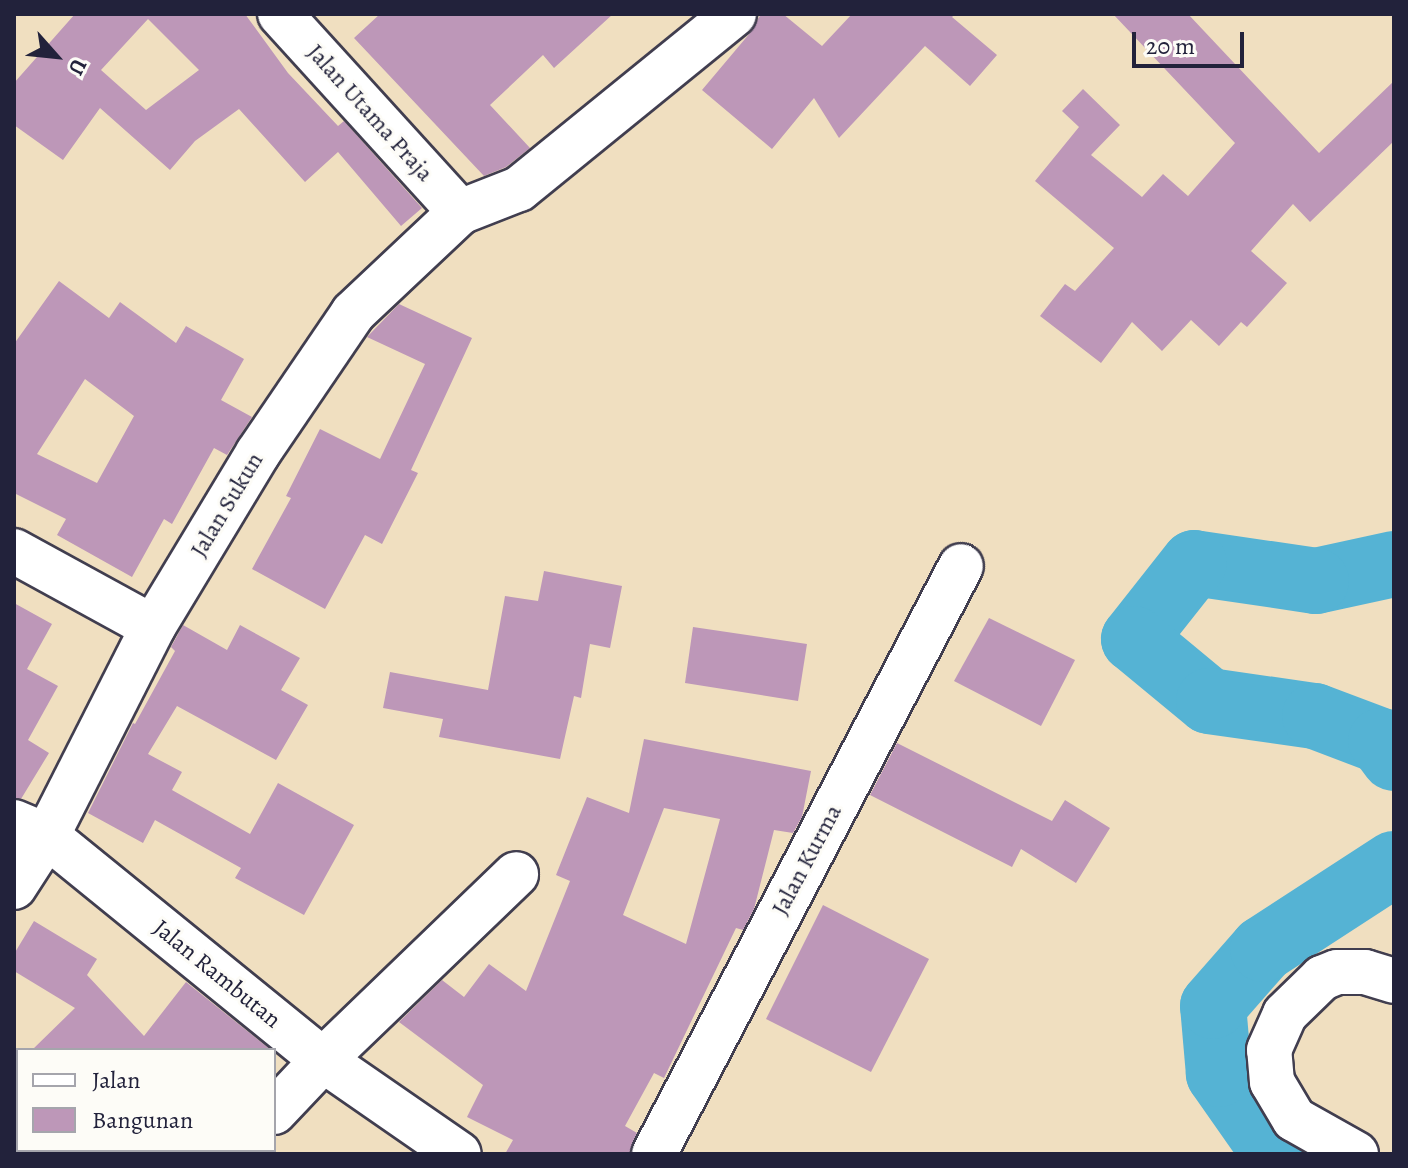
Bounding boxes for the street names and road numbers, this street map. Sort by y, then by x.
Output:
street label: Jalan Utama Praja [301,38,439,188]
street label: Jalan Sukun [185,447,269,563]
street label: Jalan Kurma [766,800,848,920]
street label: Jalan Rambutan [147,914,287,1034]

